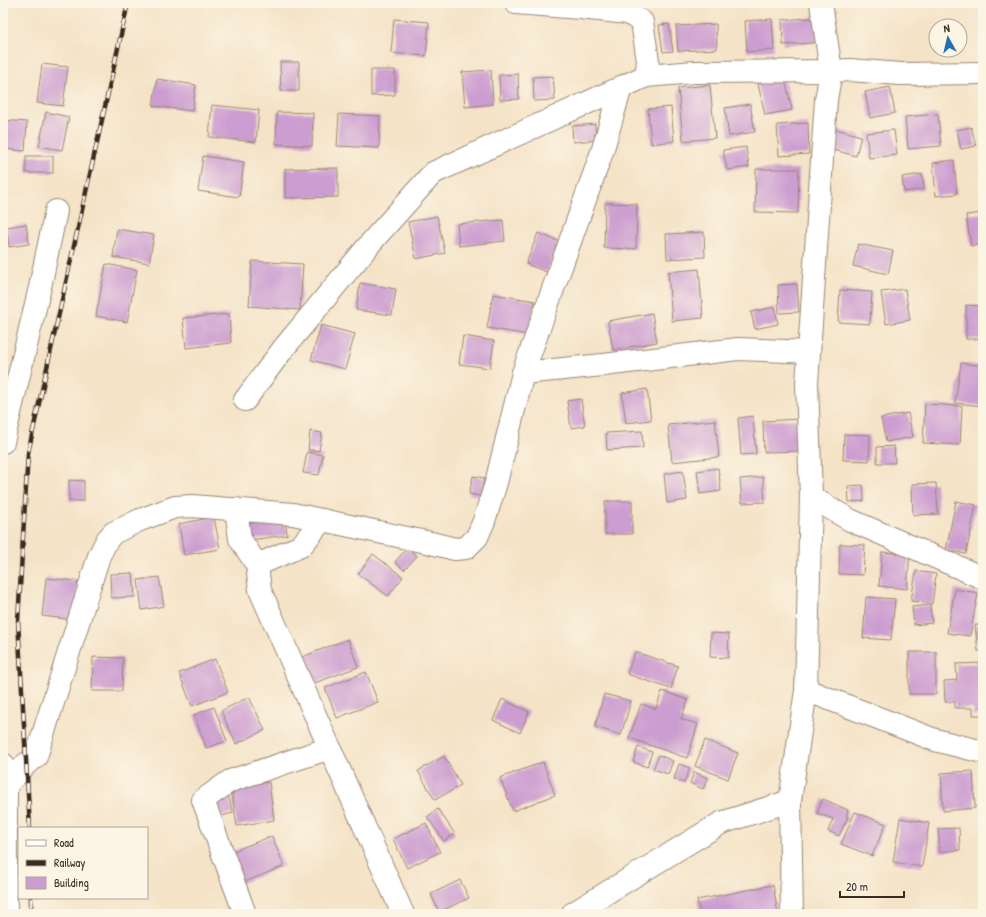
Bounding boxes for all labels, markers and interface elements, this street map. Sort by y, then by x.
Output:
north arrow [928,18,968,58]
text: N [943,21,951,35]
legend [18,827,148,899]
text: Road [54,834,74,851]
text: Railway [54,854,85,871]
scale bar [840,873,904,899]
text: Building [54,874,89,891]
text: 20 m [846,878,868,895]

